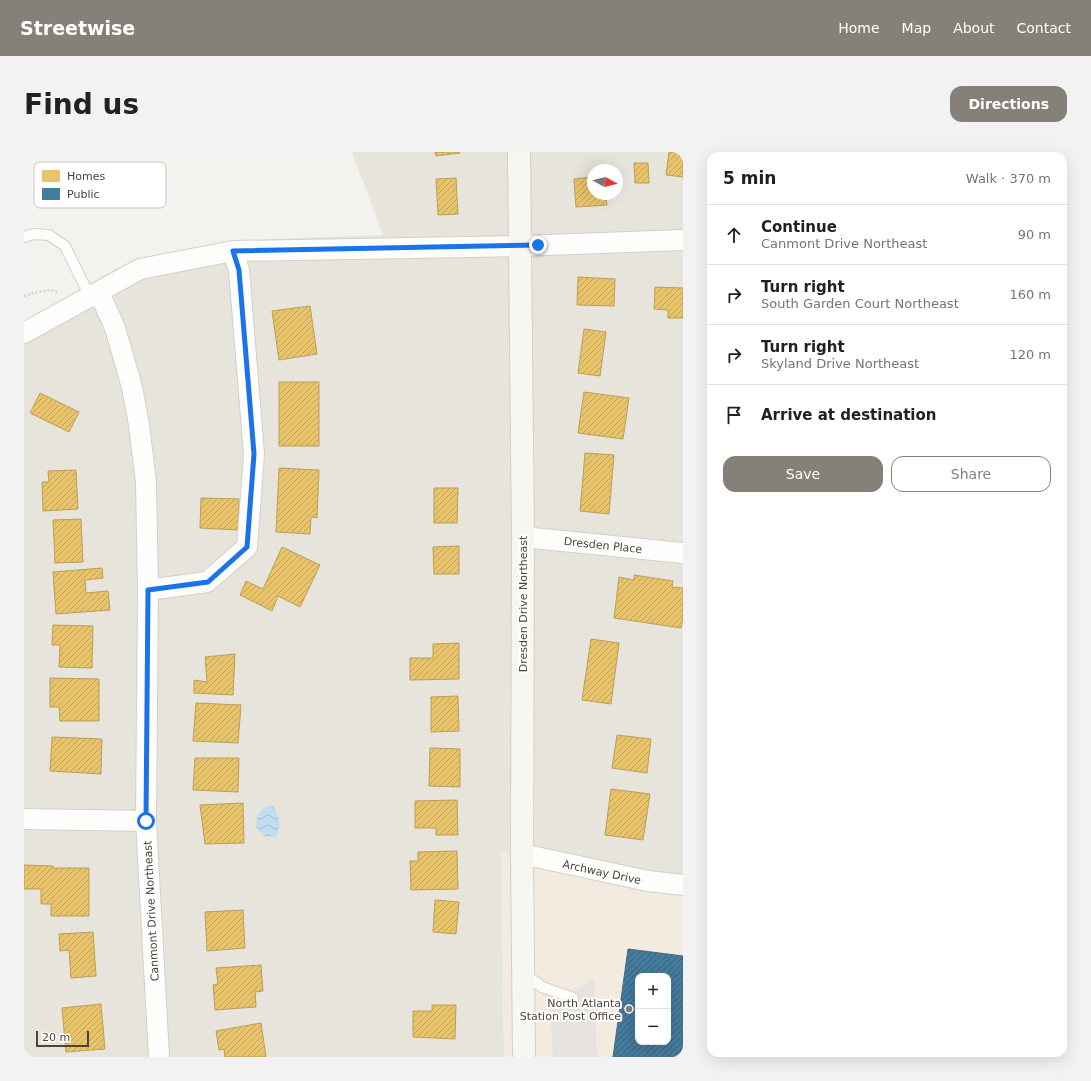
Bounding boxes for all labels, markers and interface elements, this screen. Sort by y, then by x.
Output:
text: Streetwise [20,17,135,39]
text: Home [838,20,880,36]
text: Map [902,20,931,36]
text: About [953,20,995,36]
text: Contact [1017,20,1071,36]
button: Directions [950,86,1067,122]
text: Find us [24,88,139,121]
legend [34,162,166,208]
north arrow [587,164,623,200]
text: 5 min [723,168,776,188]
text: Homes [67,170,105,183]
text: Walk · 370 m [966,171,1051,186]
text: Public [67,188,100,201]
text: Continue [761,218,837,236]
icon: ahead [723,224,745,246]
text: 90 m [1018,227,1051,242]
route end [529,236,547,254]
text: Canmont Drive Northeast [761,236,927,251]
text: Turn right [761,278,845,296]
icon: right [723,284,745,306]
text: 160 m [1009,287,1051,302]
text: South Garden Court Northeast [761,296,959,311]
text: Turn right [761,338,845,356]
icon: right [723,344,745,366]
text: 120 m [1009,347,1051,362]
text: Skyland Drive Northeast [761,356,919,371]
icon: arrive [723,404,745,426]
text: Arrive at destination [761,406,936,424]
button: Save [723,456,883,492]
button: Share [891,456,1051,492]
street label: Dresden Drive Northeast [517,535,530,672]
street label: Dresden Place [563,535,643,556]
route start [137,812,155,830]
street label: Canmont Drive Northeast [141,840,162,982]
street label: Archway Drive [561,858,643,887]
map controls [635,973,671,1045]
button: + [635,973,671,1009]
place label: North Atlanta Station Post Office [520,997,621,1023]
marker: North Atlanta Station Post Office [624,1004,634,1014]
button: − [635,1009,671,1045]
scale bar [36,1029,89,1048]
text: 20 m [42,1031,70,1044]

